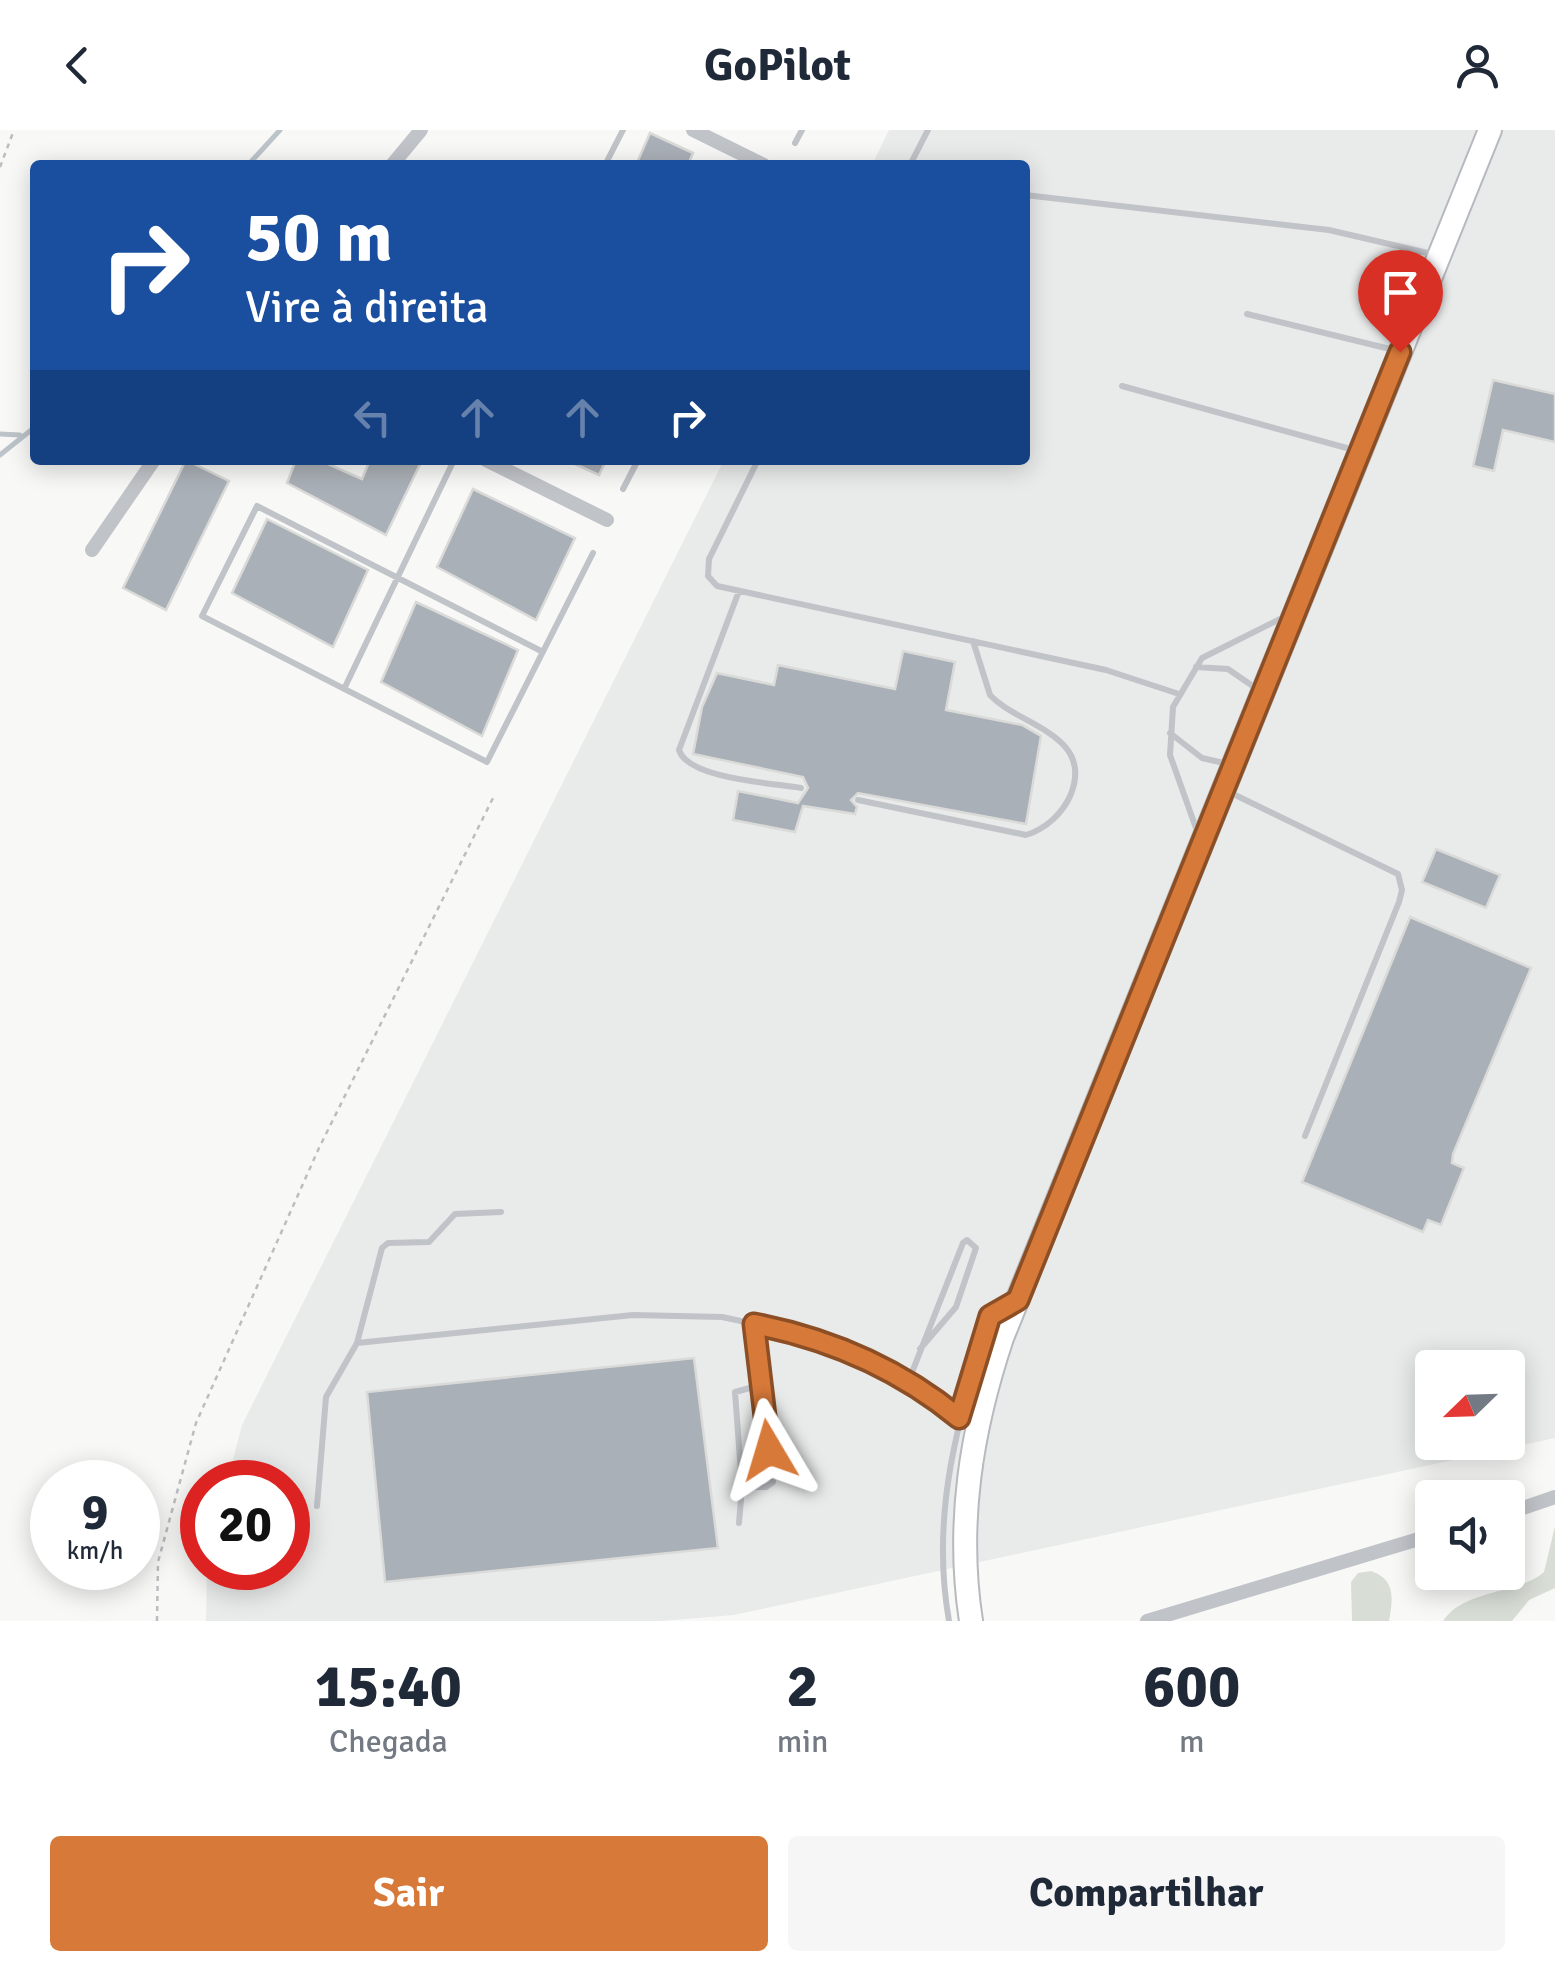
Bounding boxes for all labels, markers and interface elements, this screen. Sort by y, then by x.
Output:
icon: back [50,38,105,93]
text: GoPilot [704,38,851,93]
icon: person [1450,38,1505,93]
text: 50 m [245,194,393,280]
icon: right [80,200,210,330]
pin [1358,250,1443,353]
icon: arrive [1373,265,1428,320]
text: Vire à direita [245,280,489,335]
icon: left [345,390,400,445]
icon: ahead [450,390,505,445]
icon: ahead [555,390,610,445]
icon: right [660,390,715,445]
north arrow [1415,1350,1525,1460]
map controls [1415,1350,1525,1590]
position arrow [717,1398,821,1502]
speed limit sign: 20 [180,1460,310,1590]
button: sound [1415,1480,1525,1590]
text: 9 [81,1482,109,1544]
text: km/h [67,1535,123,1566]
text: 15:40 [315,1650,462,1724]
text: 2 [786,1650,819,1724]
text: 600 [1143,1650,1240,1724]
text: Chegada [329,1722,448,1761]
text: min [777,1722,828,1761]
text: m [1179,1722,1204,1761]
button: Sair [50,1836,768,1951]
button: Compartilhar [788,1836,1505,1951]

